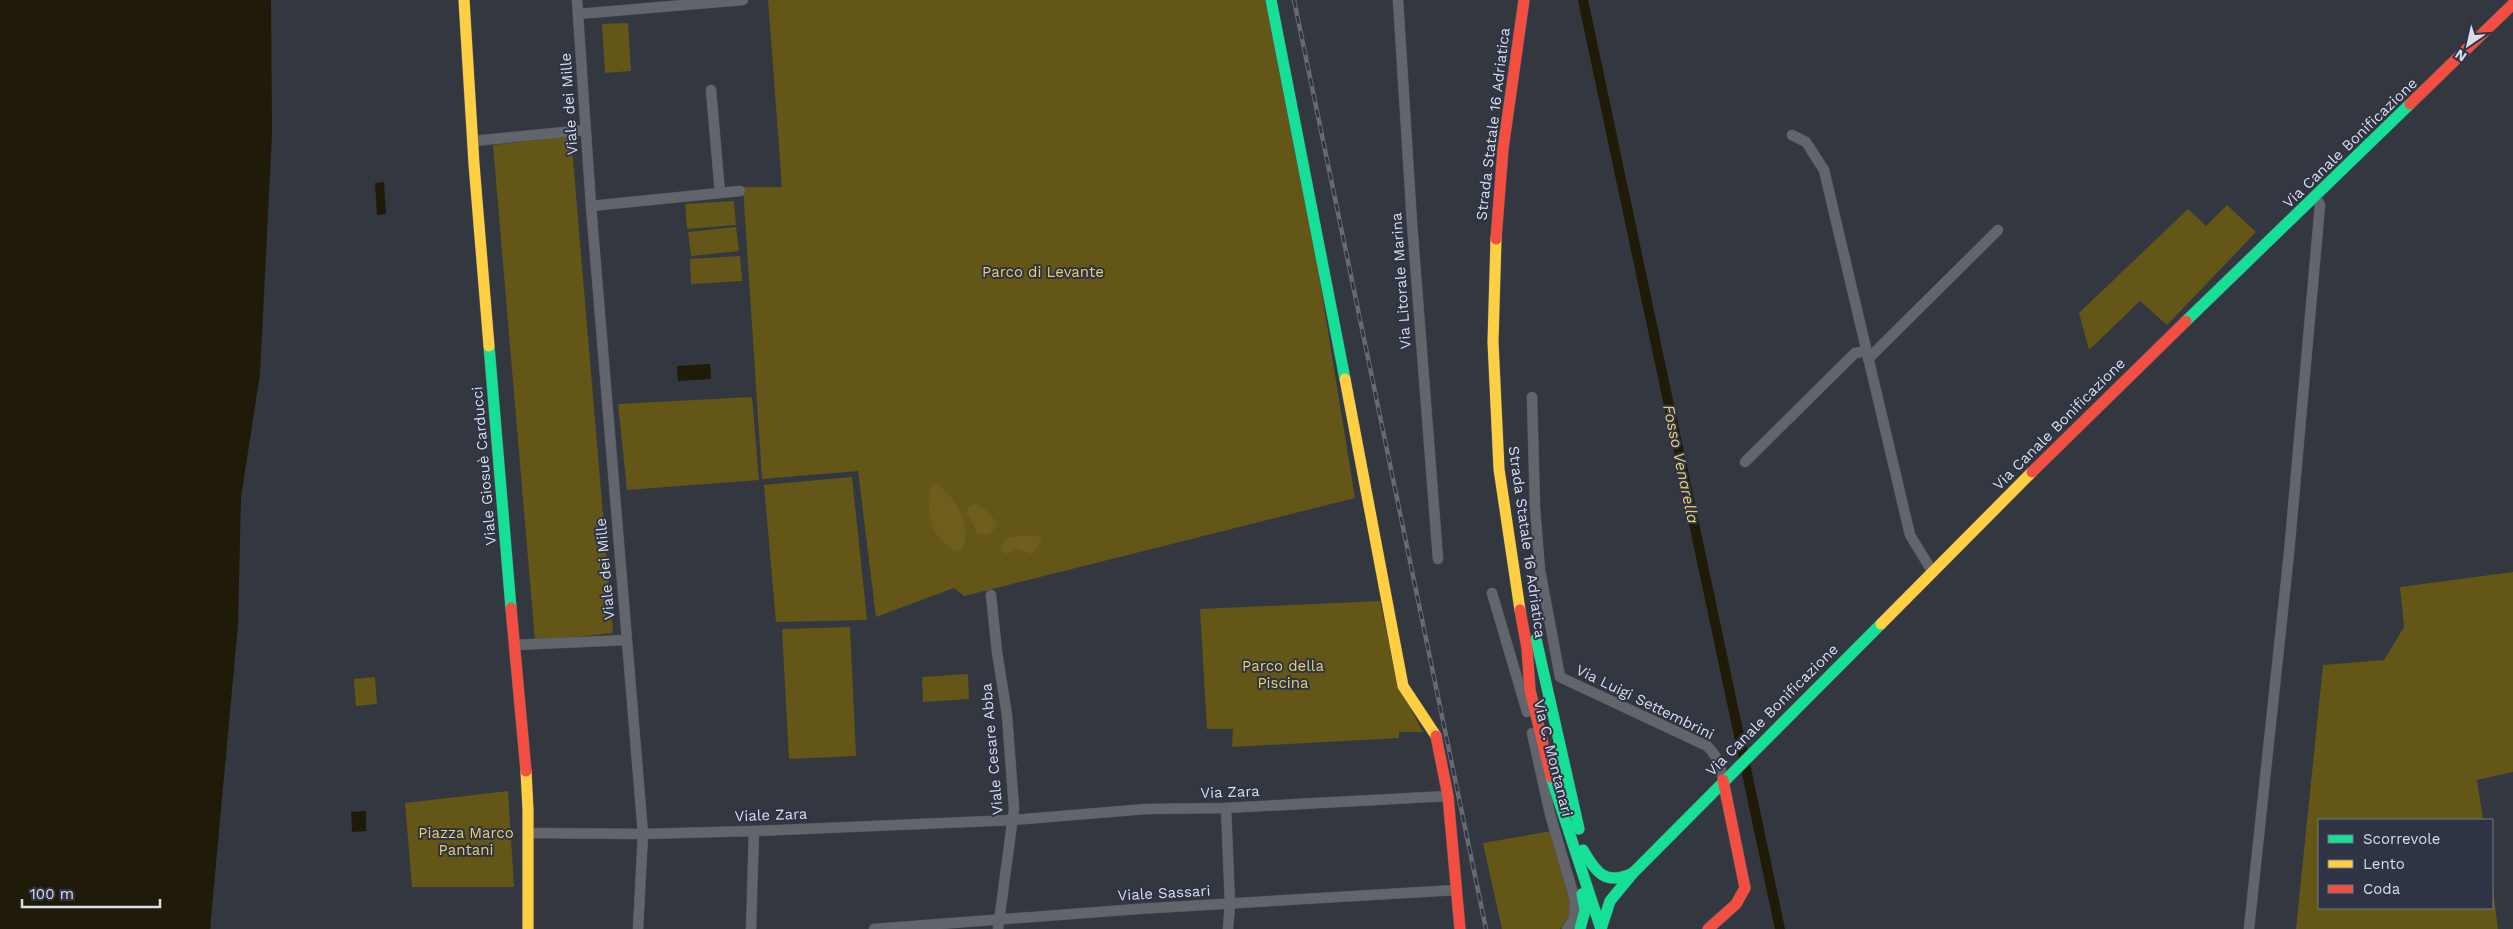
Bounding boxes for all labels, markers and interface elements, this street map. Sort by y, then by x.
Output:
north arrow [2443,20,2493,70]
street label: Strada Statale 16 Adriatica [1472,26,1514,221]
text: N [2452,46,2470,65]
street label: Viale dei Mille [556,52,582,156]
street label: Via Canale Bonificazione [2279,74,2421,212]
street label: Via Litorale Marina [1387,211,1415,350]
park label: Parco di Levante [982,263,1104,281]
street label: Via Canale Bonificazione [1989,354,2129,494]
street label: Viale Giosuè Carducci [468,386,500,546]
water label: Fosso Venarella [1659,403,1703,525]
street label: Strada Statale 16 Adriatica [1505,445,1549,640]
street label: Viale dei Mille [592,517,618,621]
street label: Via Canale Bonificazione [1702,640,1842,780]
park label: Parco della Piscina [1242,657,1324,692]
street label: Via Luigi Settembrini [1573,661,1717,743]
street label: Viale Cesare Abba [977,682,1007,816]
street label: Via C. Montanari [1530,698,1576,818]
street label: Via Zara [1200,782,1260,802]
street label: Viale Zara [734,805,808,825]
legend [2318,819,2493,909]
park label: Piazza Marco Pantani [418,824,514,859]
text: Scorrevole [2363,830,2441,848]
text: Lento [2363,855,2405,873]
scale bar [22,876,160,908]
text: Coda [2363,880,2401,898]
street label: Viale Sassari [1117,882,1211,904]
text: 100 m [30,885,74,903]

